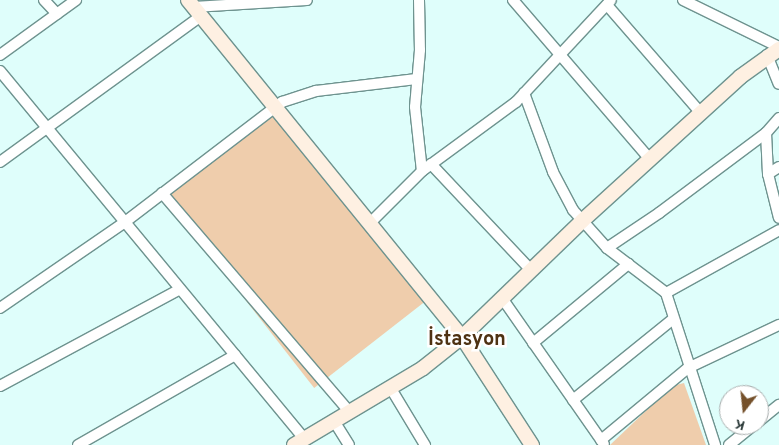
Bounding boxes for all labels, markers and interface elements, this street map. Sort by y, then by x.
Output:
district label: İstasyon [428,328,506,352]
north arrow [719,385,769,435]
text: K [733,414,747,433]

